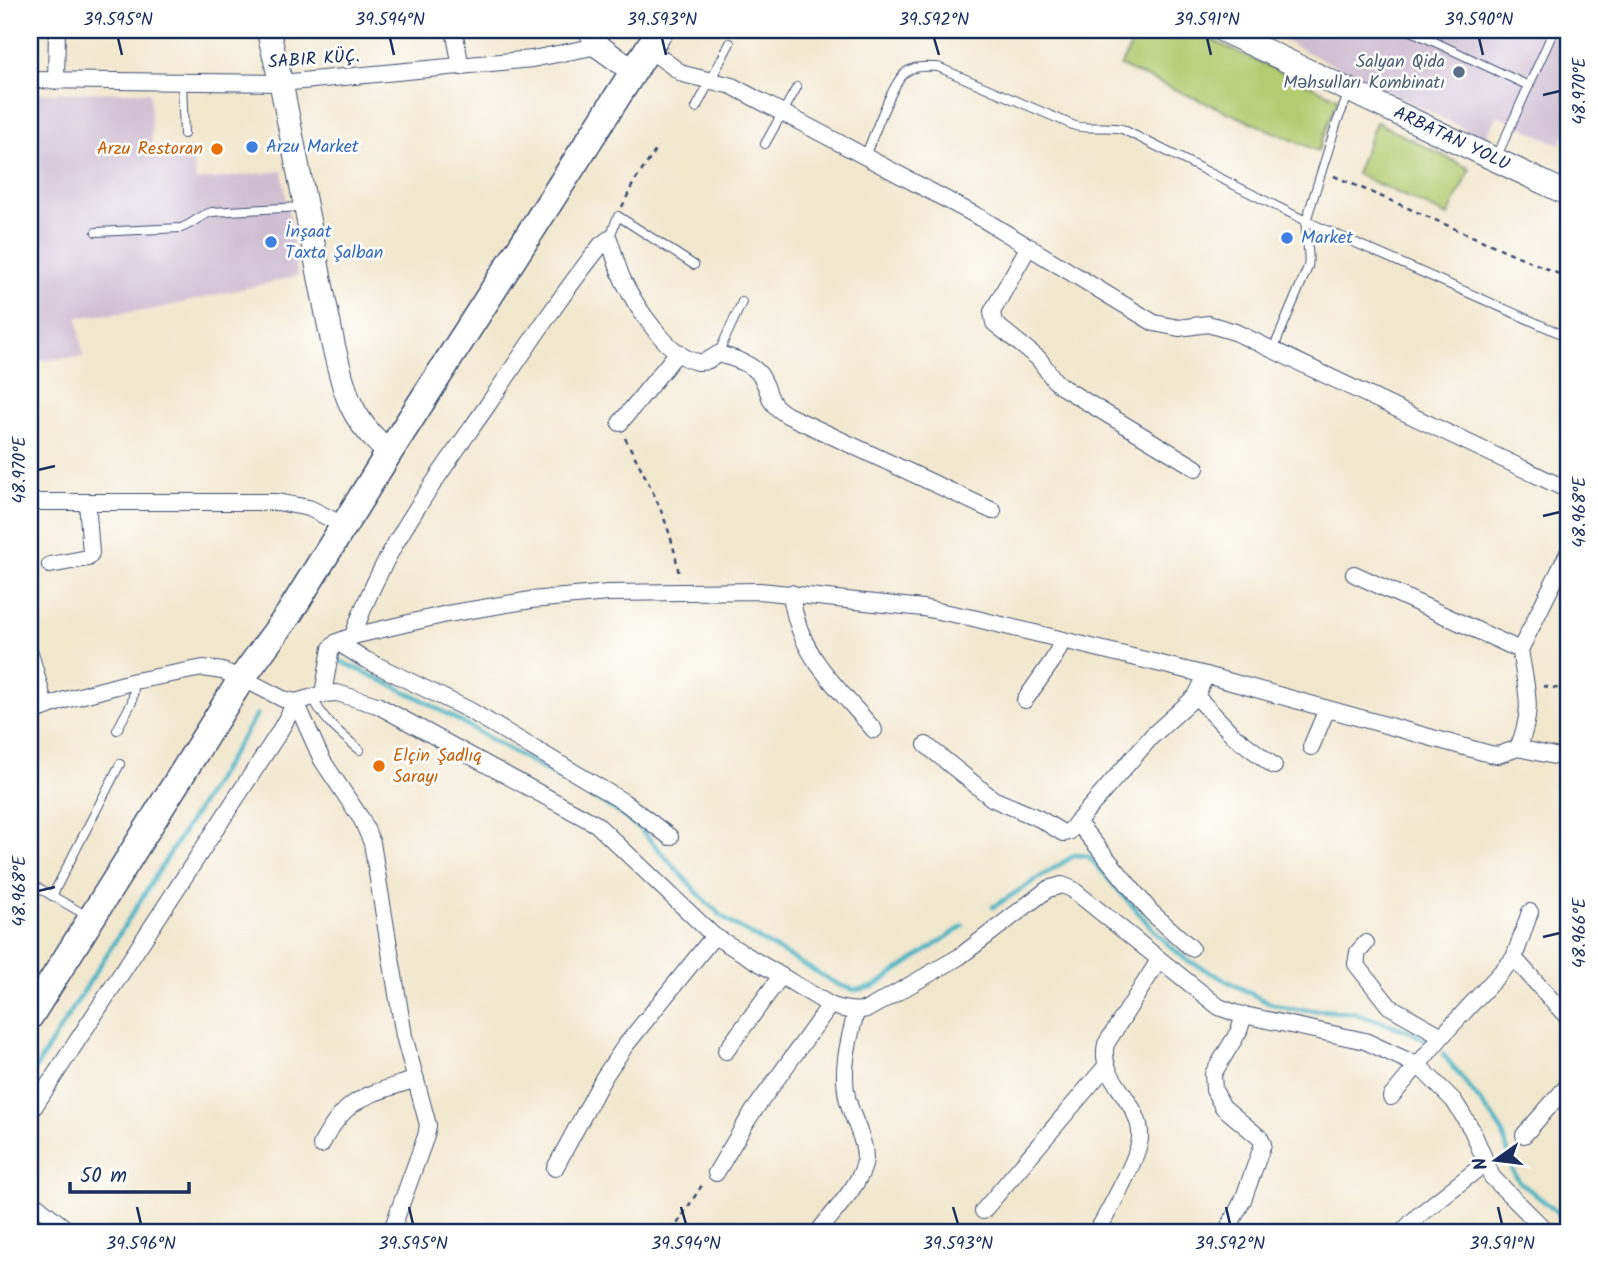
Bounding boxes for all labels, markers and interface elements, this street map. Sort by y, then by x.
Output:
text: 39.595°N [83,6,153,35]
text: 39.594°N [355,6,425,35]
text: 39.593°N [627,6,697,35]
text: 39.592°N [899,6,969,35]
text: 39.591°N [1174,6,1240,35]
text: 39.590°N [1444,6,1514,35]
street label: SABIR KÜÇ. [267,42,361,78]
place label: Salyan Qida Məhsulları Kombinatı [1283,48,1445,98]
text: 48.970°E [1566,57,1595,125]
marker: Salyan Qida Məhsulları Kombinatı [1451,64,1467,80]
street label: ARBATAN YOLU [1388,99,1515,179]
place label: Arzu Market [266,133,360,162]
place label: Arzu Restoran [97,135,203,164]
marker: Arzu Market [244,139,260,155]
marker: Arzu Restoran [209,141,225,157]
place label: İnşaat Taxta Şalban [285,218,383,268]
place label: Market [1301,224,1354,253]
marker: Market [1279,230,1295,246]
marker: İnşaat Taxta Şalban [263,234,279,250]
text: 48.970°E [6,436,35,504]
text: 48.968°E [1566,476,1595,548]
place label: Elçin Şadlıq Sarayı [393,742,482,792]
marker: Elçin Şadlıq Sarayı [371,758,387,774]
text: 48.968°E [6,855,35,927]
text: 48.966°E [1566,897,1595,968]
north arrow [1462,1126,1532,1196]
scale bar [70,1150,189,1194]
text: N [1465,1154,1497,1173]
text: 50 m [80,1160,127,1193]
text: 39.596°N [106,1230,176,1259]
text: 39.595°N [378,1230,448,1259]
text: 39.594°N [651,1230,721,1259]
text: 39.593°N [923,1230,993,1259]
text: 39.592°N [1195,1230,1265,1259]
text: 39.591°N [1469,1230,1535,1259]

